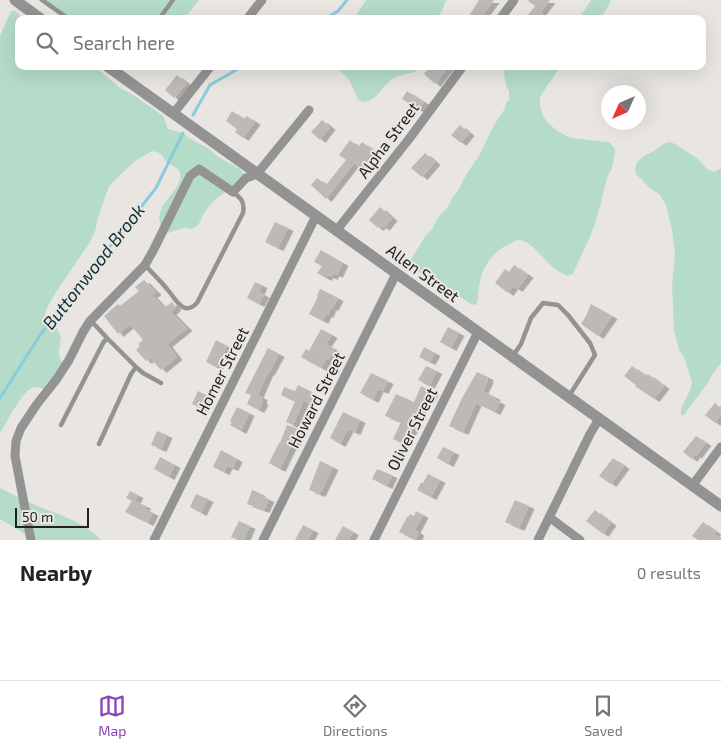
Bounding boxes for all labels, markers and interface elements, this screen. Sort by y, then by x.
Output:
search box [15,15,706,70]
icon: search [33,29,61,57]
text: Search here [73,31,175,54]
north arrow [601,85,646,130]
street label: Alpha Street [353,98,422,181]
water label: Buttonwood Brook [37,199,149,334]
street label: Allen Street [383,240,463,305]
street label: Homer Street [191,323,252,418]
street label: Howard Street [283,349,348,451]
street label: Oliver Street [383,384,441,473]
scale bar [15,505,89,528]
text: 50 m [22,508,53,525]
text: Nearby [20,560,92,585]
text: 0 results [637,563,701,582]
tab: Map [98,692,126,739]
tab: Directions [323,692,388,739]
tab: Saved [584,692,623,739]

